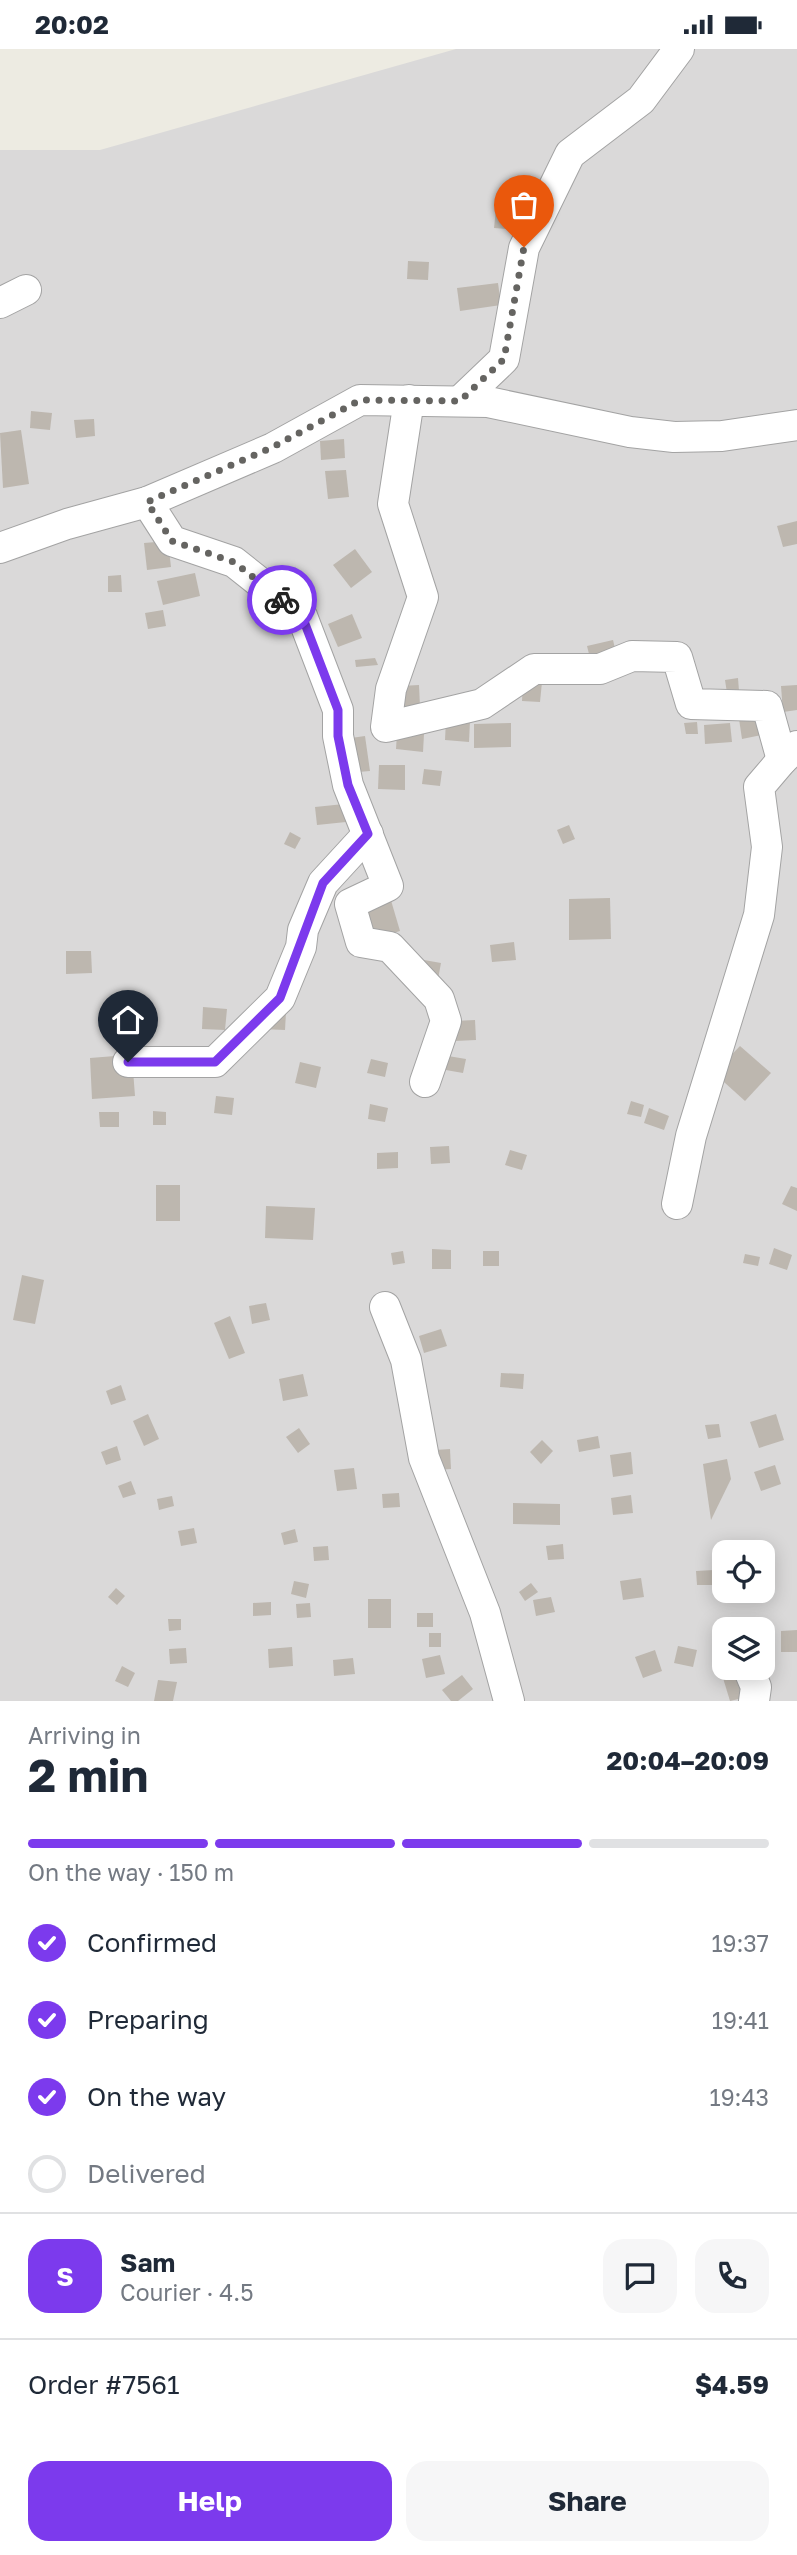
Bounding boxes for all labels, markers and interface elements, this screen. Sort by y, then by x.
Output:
text: 20:02 [35,9,109,40]
pin [494,175,554,247]
icon: bag [505,186,543,224]
courier [247,565,317,635]
icon: bike [263,581,301,619]
pin [98,990,158,1062]
icon: home [109,1001,147,1039]
map controls [712,1540,775,1680]
button: locate [712,1540,775,1603]
button: layers [712,1617,775,1680]
text: Arriving in [28,1721,141,1749]
text: 20:04–20:09 [606,1745,769,1776]
text: 2 min [28,1747,148,1802]
text: On the way · 150 m [28,1858,234,1886]
icon: check [28,1924,66,1962]
text: Confirmed [87,1927,217,1958]
text: 19:37 [711,1929,769,1957]
icon: check [28,2001,66,2039]
text: Preparing [87,2004,209,2035]
text: 19:41 [712,2006,769,2034]
icon: check [28,2078,66,2116]
text: On the way [87,2081,226,2112]
text: 19:43 [710,2083,769,2111]
text: Delivered [87,2158,206,2189]
button: chat [603,2239,677,2313]
button: phone [695,2239,769,2313]
text: Sam [120,2247,175,2278]
text: S [56,2261,74,2292]
text: Courier · 4.5 [120,2278,253,2306]
text: Order #7561 [28,2369,180,2400]
text: $4.59 [695,2369,769,2400]
button: Help [28,2461,392,2541]
button: Share [406,2461,769,2541]

